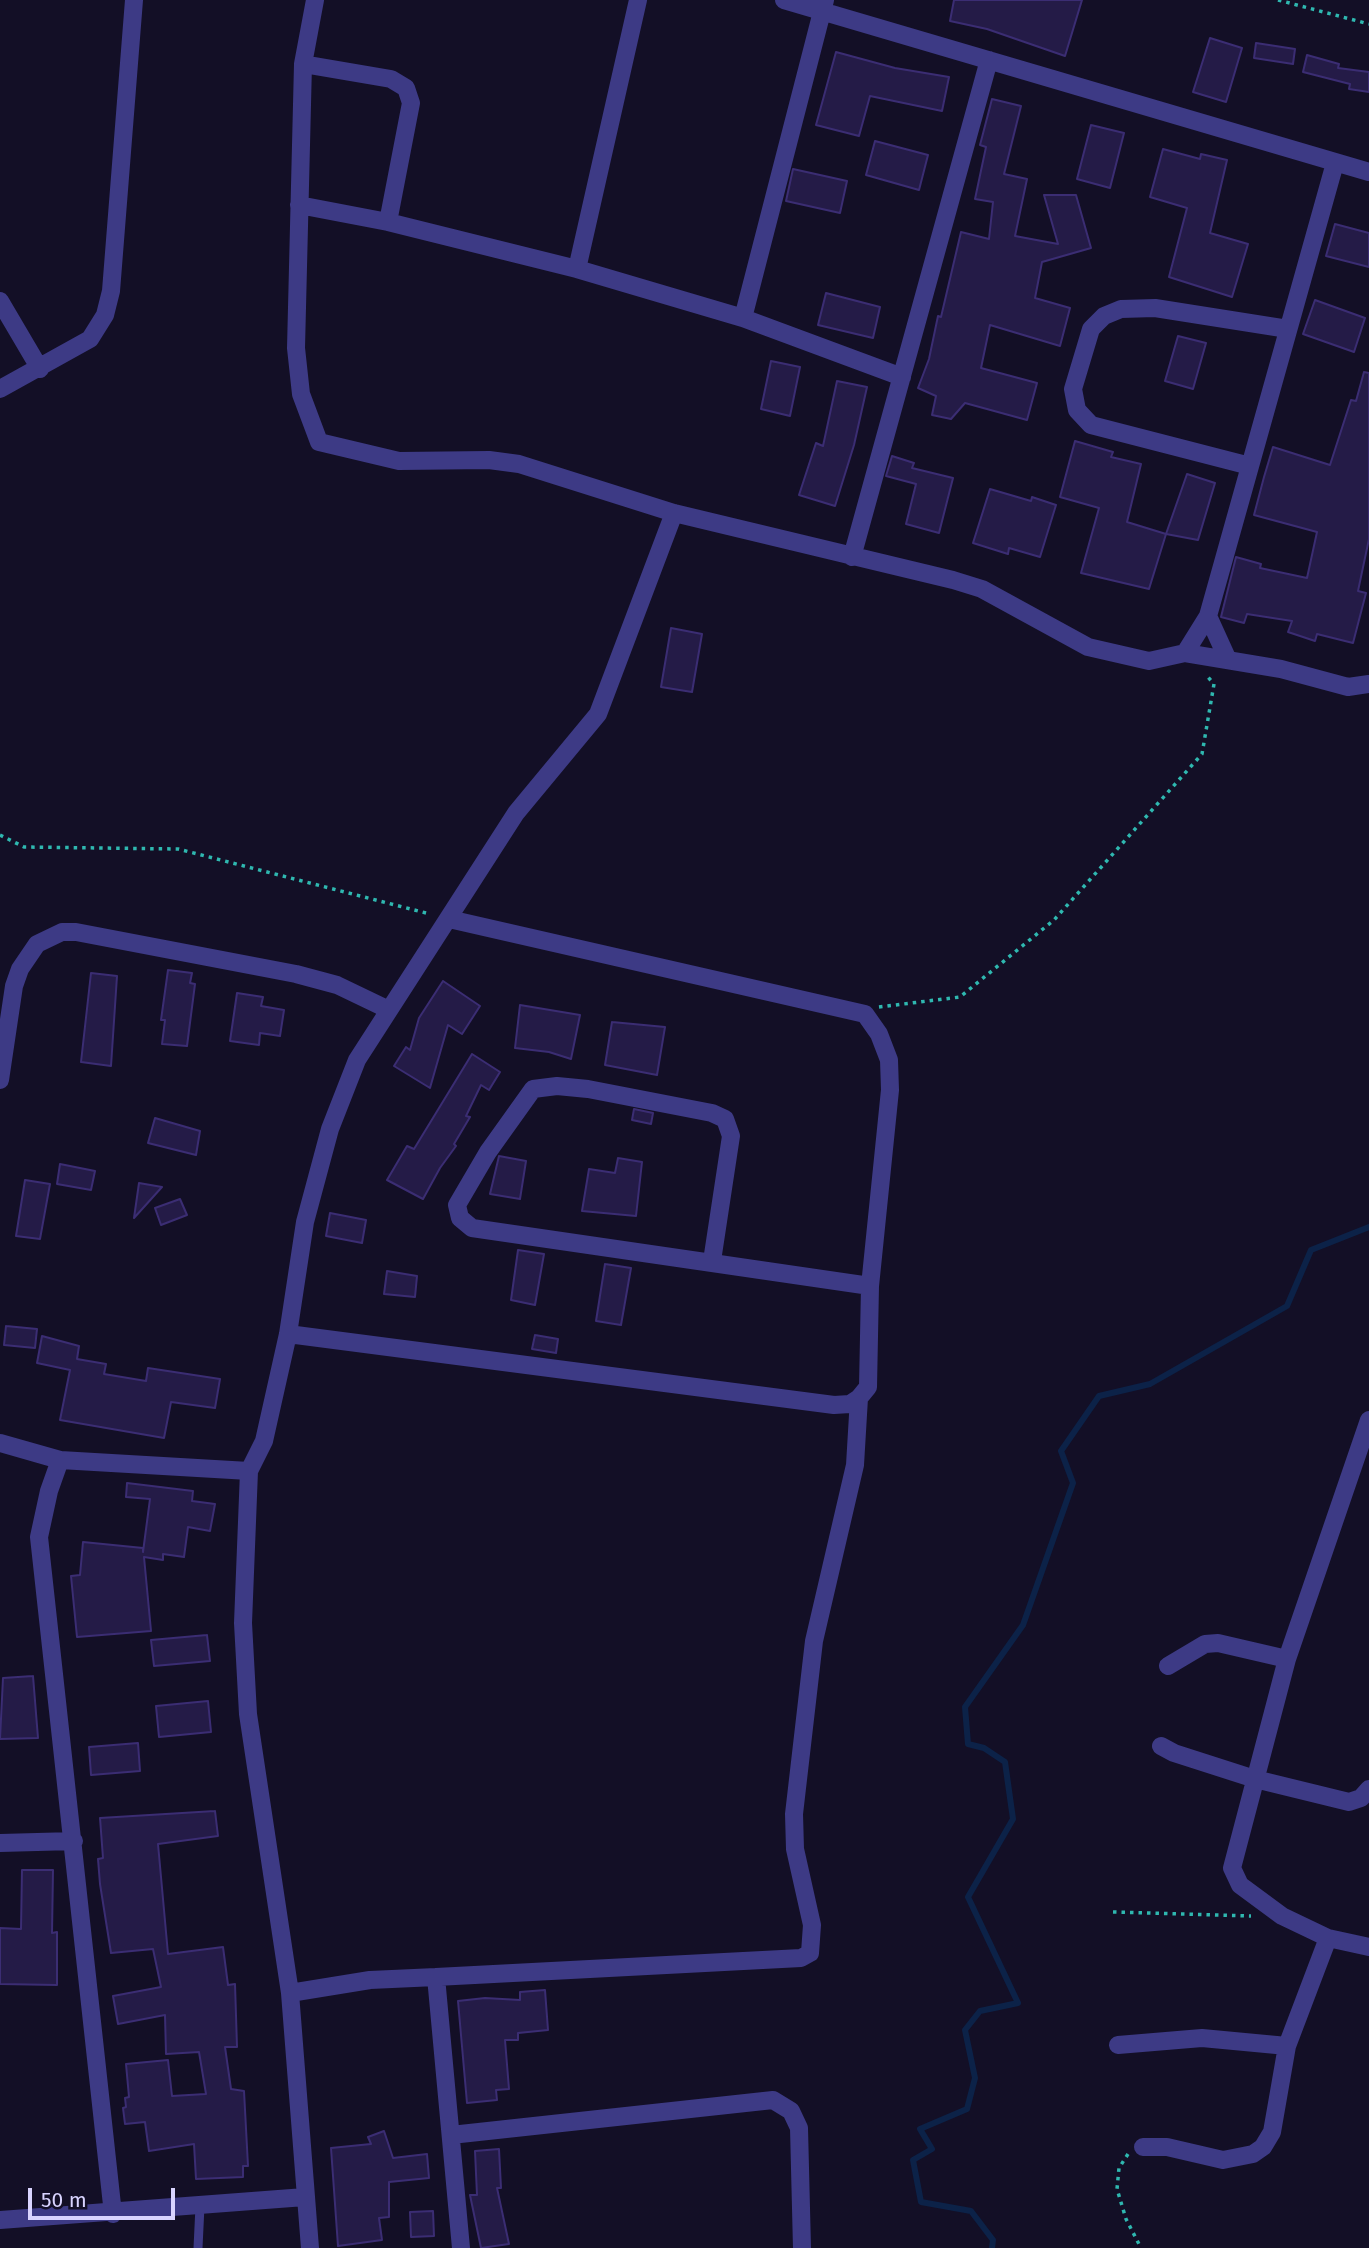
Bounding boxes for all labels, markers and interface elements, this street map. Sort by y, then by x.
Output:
scale bar [32,2174,178,2218]
text: 50 m [41,2187,87,2213]

